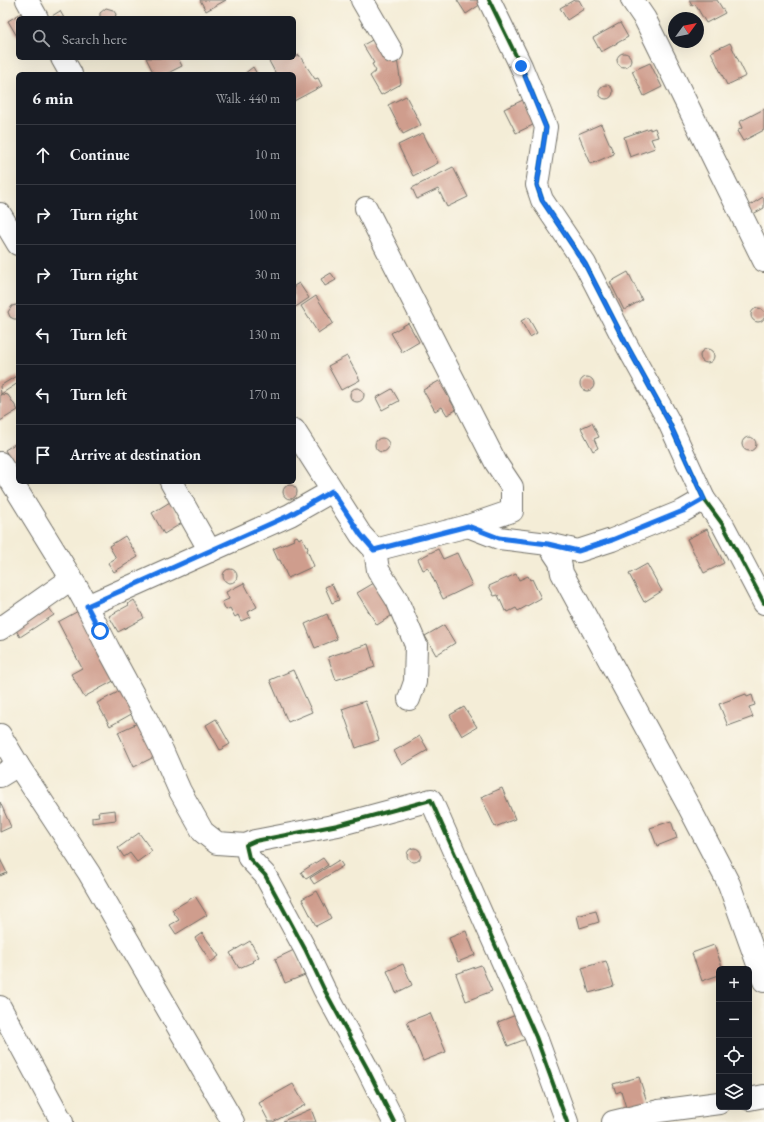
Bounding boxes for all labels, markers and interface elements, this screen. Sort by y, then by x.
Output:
north arrow [668,12,704,48]
search box [16,16,296,60]
icon: search [30,27,52,49]
text: Search here [62,29,127,48]
route end [512,57,530,75]
text: 6 min [32,87,73,109]
text: Walk · 440 m [216,90,280,107]
icon: ahead [32,144,54,166]
text: Continue [70,145,130,164]
text: 10 m [255,146,280,163]
icon: right [32,204,54,226]
text: Turn right [70,205,138,224]
text: 100 m [249,206,280,223]
icon: right [32,264,54,286]
text: Turn right [70,265,138,284]
text: 30 m [255,266,280,283]
icon: left [32,324,54,346]
text: Turn left [70,325,127,344]
text: 130 m [249,326,280,343]
icon: left [32,384,54,406]
text: Turn left [70,385,127,404]
text: 170 m [249,386,280,403]
icon: arrive [32,444,54,466]
text: Arrive at destination [70,445,201,464]
route start [91,622,109,640]
map controls [716,966,752,1110]
button: + [716,966,752,1002]
button: − [716,1002,752,1038]
button: locate [716,1038,752,1074]
button: layers [716,1074,752,1110]

